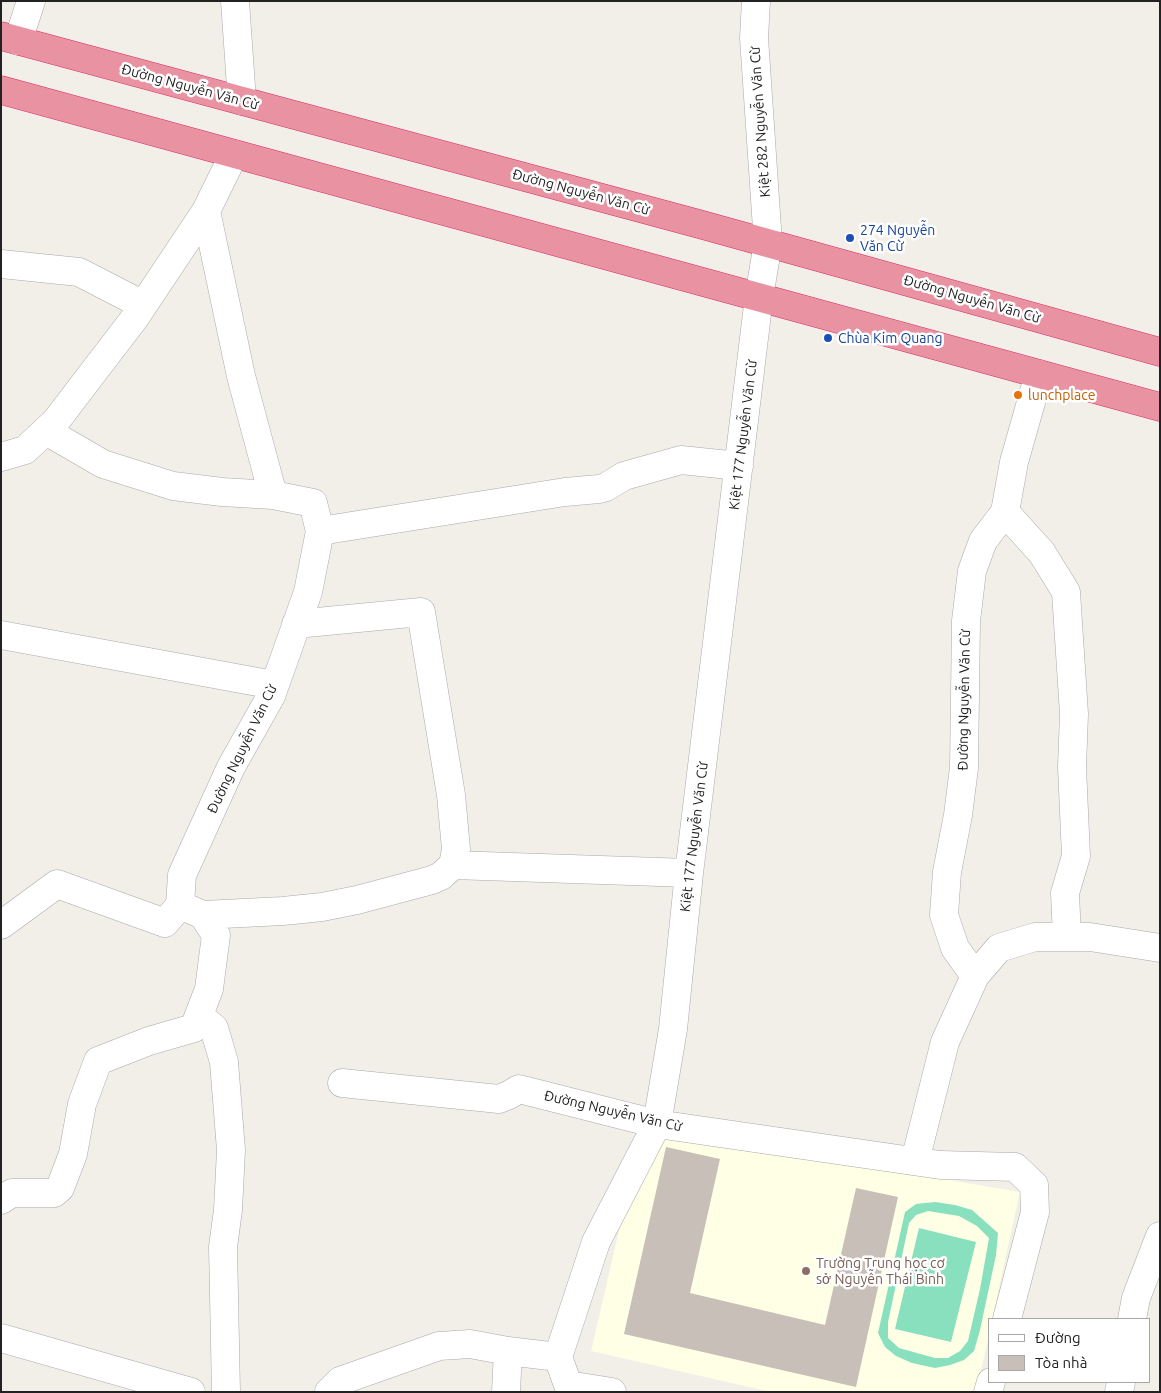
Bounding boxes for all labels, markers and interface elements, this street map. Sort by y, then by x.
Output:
street label: Kiệt 282 Nguyễn Văn Cừ [746,46,774,198]
street label: Đường Nguyễn Văn Cừ [120,61,260,113]
street label: Đường Nguyễn Văn Cừ [511,166,651,218]
place label: 274 Nguyễn Văn Cừ [860,222,935,254]
marker: 274 Nguyễn Văn Cừ [844,232,856,244]
street label: Đường Nguyễn Văn Cừ [902,271,1042,327]
place label: Chùa Kim Quang [838,330,943,346]
marker: Chùa Kim Quang [822,332,834,344]
street label: Kiệt 177 Nguyễn Văn Cừ [725,359,761,511]
place label: lunchplace [1028,387,1095,403]
marker: lunchplace [1012,389,1024,401]
street label: Đường Nguyễn Văn Cừ [954,629,974,771]
street label: Đường Nguyễn Văn Cừ [203,682,281,816]
street label: Kiệt 177 Nguyễn Văn Cừ [676,761,712,913]
street label: Đường Nguyễn Văn Cừ [542,1087,684,1135]
place label: Trường Trung học cơ sở Nguyễn Thái Bình [816,1255,945,1288]
marker: Trường Trung học cơ sở Nguyễn Thái Bình [800,1265,812,1277]
legend [988,1318,1151,1383]
text: Đường [1035,1329,1081,1346]
text: Tòa nhà [1035,1354,1087,1371]

